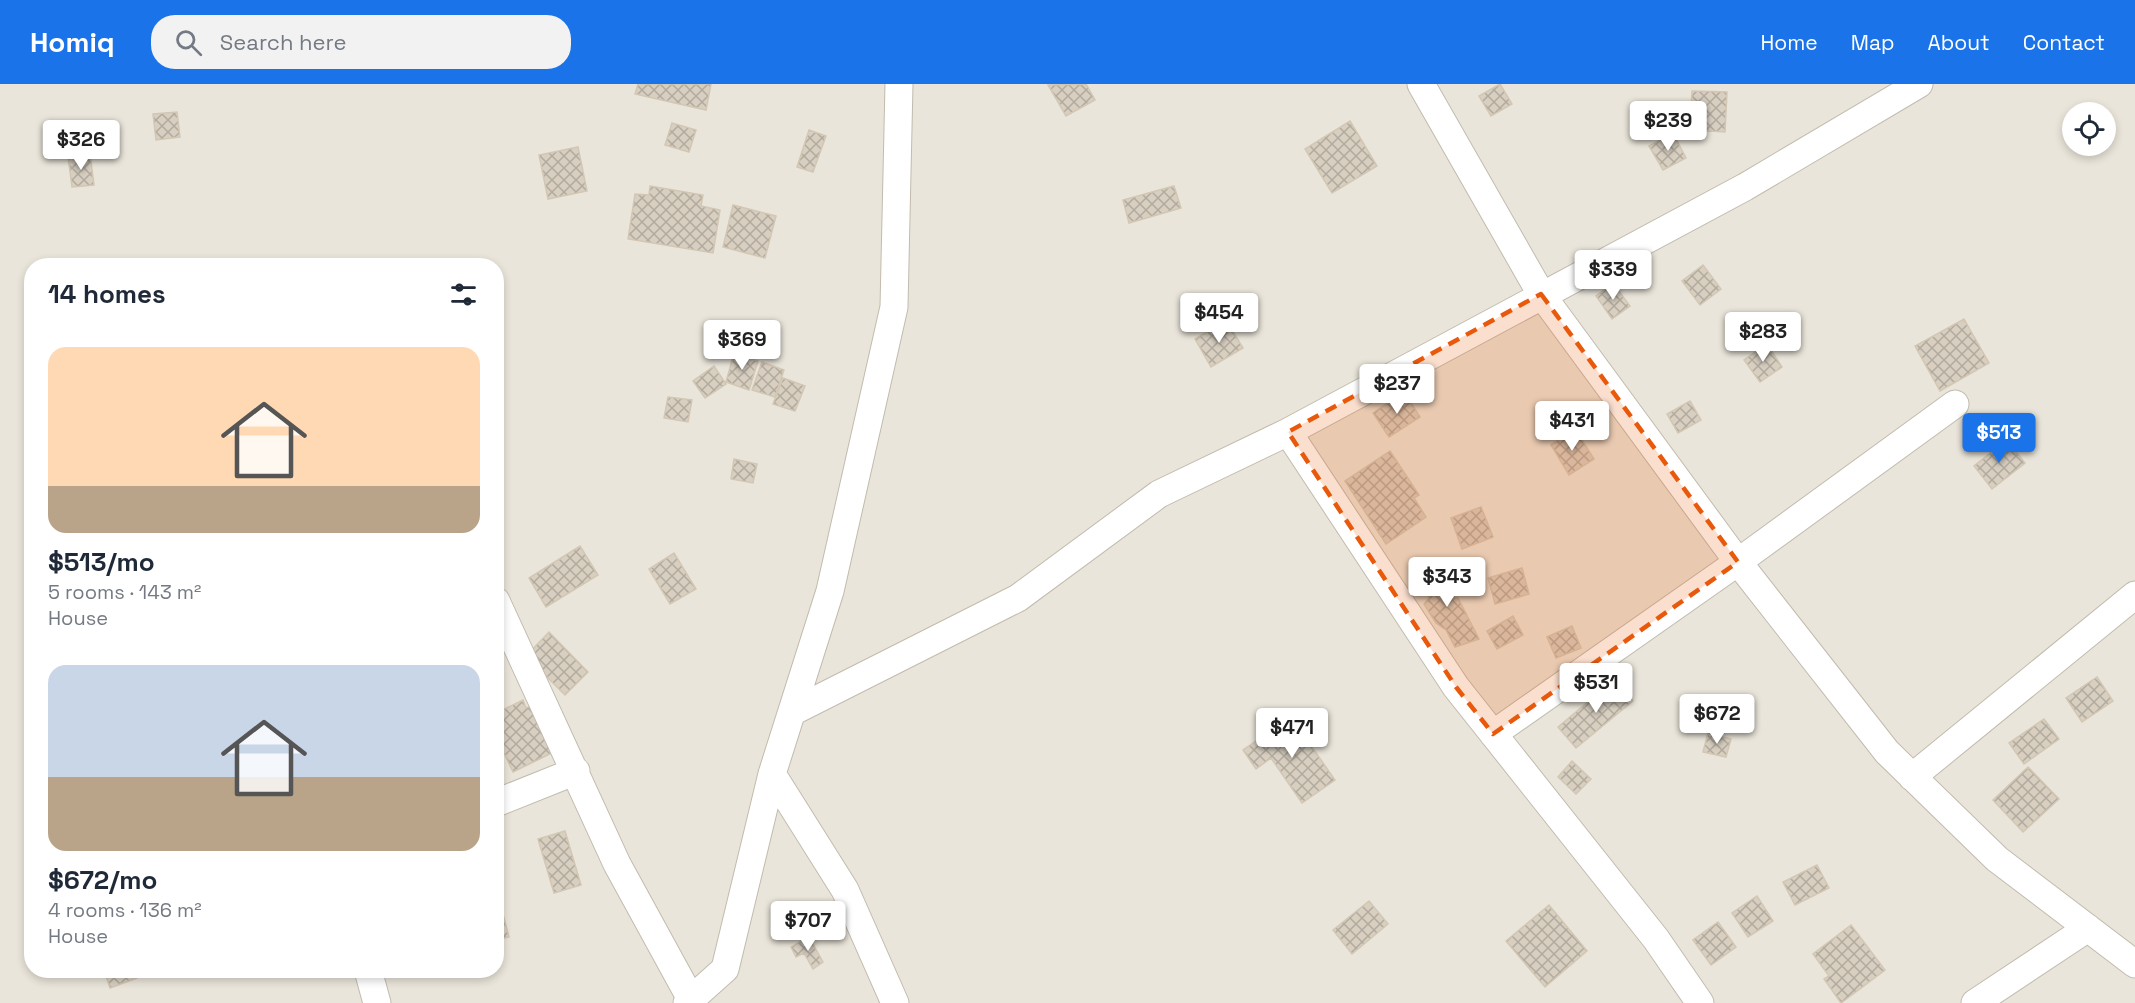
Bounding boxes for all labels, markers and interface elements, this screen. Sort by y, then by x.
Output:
search box [151,15,571,69]
text: Homiq [30,24,115,60]
icon: search [172,26,205,59]
text: Search here [220,28,347,56]
text: Home [1760,29,1818,56]
text: Map [1851,29,1895,56]
text: About [1928,29,1990,56]
text: Contact [2023,29,2105,56]
pin: $239 [1632,101,1704,152]
map controls [2062,102,2116,156]
button: locate [2062,102,2116,156]
text: $239 [1644,107,1692,133]
pin: $326 [45,120,117,171]
text: $326 [57,126,105,152]
pin: $339 [1577,250,1649,301]
text: $339 [1589,256,1637,282]
text: 14 homes [48,277,166,311]
icon: filters [447,278,480,311]
pin: $454 [1183,293,1255,344]
text: $454 [1194,299,1244,325]
pin: $283 [1727,312,1799,363]
text: $283 [1739,318,1787,344]
pin: $369 [706,320,778,371]
text: $369 [718,326,767,352]
pin: $237 [1361,364,1433,415]
text: $237 [1373,370,1421,396]
icon: home [210,386,318,494]
pin: $431 [1536,401,1608,452]
text: $431 [1549,407,1595,433]
pin: $513 [1963,413,2035,464]
text: $513 [1977,419,2021,445]
text: $513/mo [48,545,155,579]
pin: $343 [1411,557,1483,608]
text: $343 [1422,563,1472,589]
text: 5 rooms · 143 m² [48,579,201,605]
text: House [48,605,108,631]
pin: $531 [1560,663,1632,714]
text: $531 [1574,669,1618,695]
pin: $672 [1681,694,1753,745]
text: $672 [1693,700,1741,726]
icon: home [210,704,318,812]
pin: $471 [1256,708,1328,759]
text: $471 [1270,714,1314,740]
text: $672/mo [48,863,157,897]
text: 4 rooms · 136 m² [48,897,202,923]
pin: $707 [772,901,844,952]
text: $707 [785,907,831,933]
text: House [48,923,108,949]

